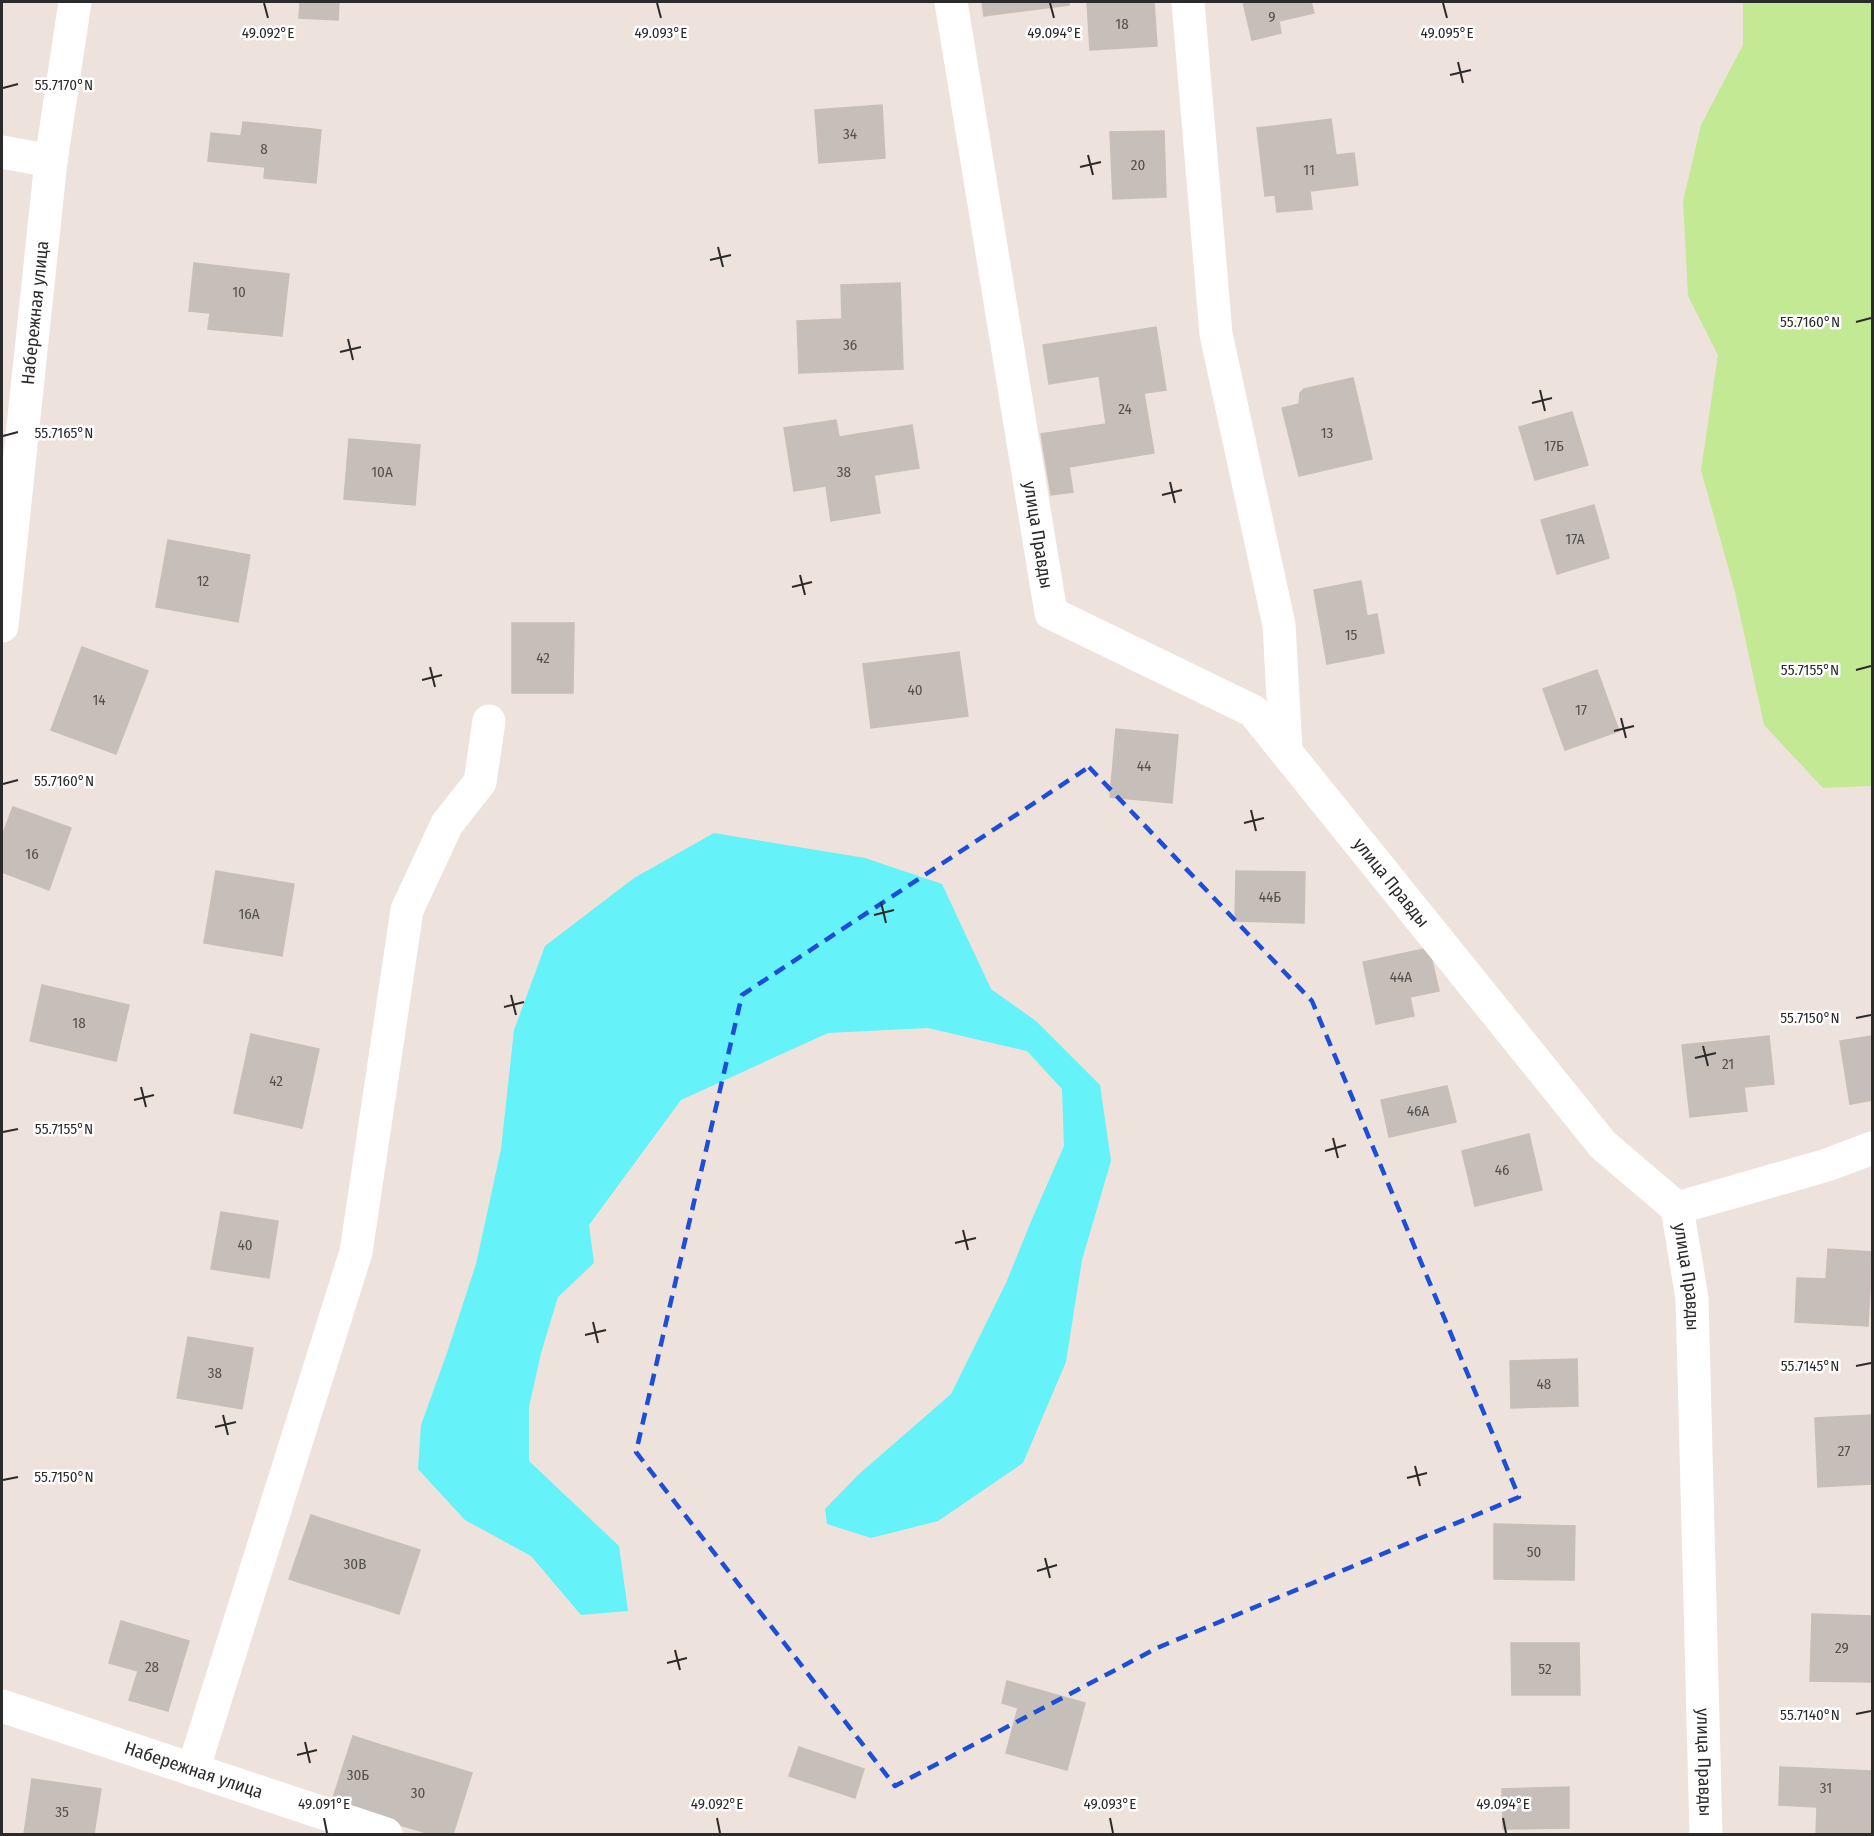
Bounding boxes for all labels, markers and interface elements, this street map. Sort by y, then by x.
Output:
house number: 9 [1268,8,1276,26]
house number: 18 [1115,15,1129,33]
text: 49.092°E [242,24,294,42]
text: 49.093°E [635,24,687,42]
text: 49.094°E [1027,24,1081,42]
text: 49.095°E [1420,24,1474,42]
text: 55.7170°N [35,76,93,94]
house number: 34 [843,125,857,143]
house number: 8 [260,140,268,158]
house number: 20 [1131,156,1145,174]
house number: 11 [1303,161,1315,179]
street label: Набережная улица [16,240,54,386]
house number: 10 [232,283,246,301]
text: 55.7160°N [1780,313,1840,331]
house number: 36 [843,336,857,354]
house number: 24 [1118,400,1132,418]
text: 55.7165°N [35,424,93,442]
house number: 13 [1321,424,1334,442]
house number: 17Б [1544,437,1564,455]
house number: 10А [371,463,393,481]
house number: 38 [837,463,851,481]
street label: улица Правды [1019,480,1058,590]
house number: 17А [1565,530,1585,548]
house number: 12 [197,572,210,590]
house number: 15 [1345,626,1357,644]
house number: 42 [536,649,550,667]
text: 55.7155°N [1781,661,1839,679]
house number: 40 [907,681,923,699]
house number: 14 [92,691,106,709]
house number: 17 [1575,701,1587,719]
house number: 44 [1137,757,1151,775]
text: 55.7160°N [34,772,94,790]
street label: улица Правды [1349,833,1434,932]
house number: 16 [25,845,39,863]
house number: 44Б [1259,888,1281,906]
house number: 16А [238,905,260,923]
house number: 44А [1390,968,1412,986]
text: 55.7150°N [1780,1009,1840,1027]
house number: 18 [72,1014,86,1032]
house number: 21 [1722,1055,1734,1073]
house number: 42 [269,1072,283,1090]
house number: 46А [1407,1102,1429,1120]
text: 55.7155°N [35,1120,93,1138]
house number: 46 [1495,1161,1509,1179]
street label: улица Правды [1669,1221,1704,1331]
house number: 40 [237,1236,253,1254]
text: 55.7145°N [1781,1357,1839,1375]
house number: 38 [208,1364,222,1382]
house number: 48 [1537,1375,1551,1393]
house number: 27 [1838,1442,1850,1460]
text: 55.7150°N [34,1468,94,1486]
house number: 50 [1527,1543,1541,1561]
house number: 30В [344,1555,366,1573]
house number: 29 [1835,1639,1849,1657]
house number: 28 [145,1658,159,1676]
house number: 52 [1538,1660,1552,1678]
text: 55.7140°N [1780,1706,1840,1724]
street label: улица Правды [1692,1708,1717,1817]
street label: Набережная улица [122,1737,266,1803]
house number: 30Б [347,1766,369,1784]
house number: 31 [1820,1779,1832,1797]
house number: 30 [411,1784,425,1802]
text: 49.091°E [298,1795,350,1813]
text: 49.092°E [691,1795,743,1813]
text: 49.093°E [1084,1795,1136,1813]
text: 49.094°E [1476,1795,1530,1813]
house number: 35 [55,1803,69,1821]

